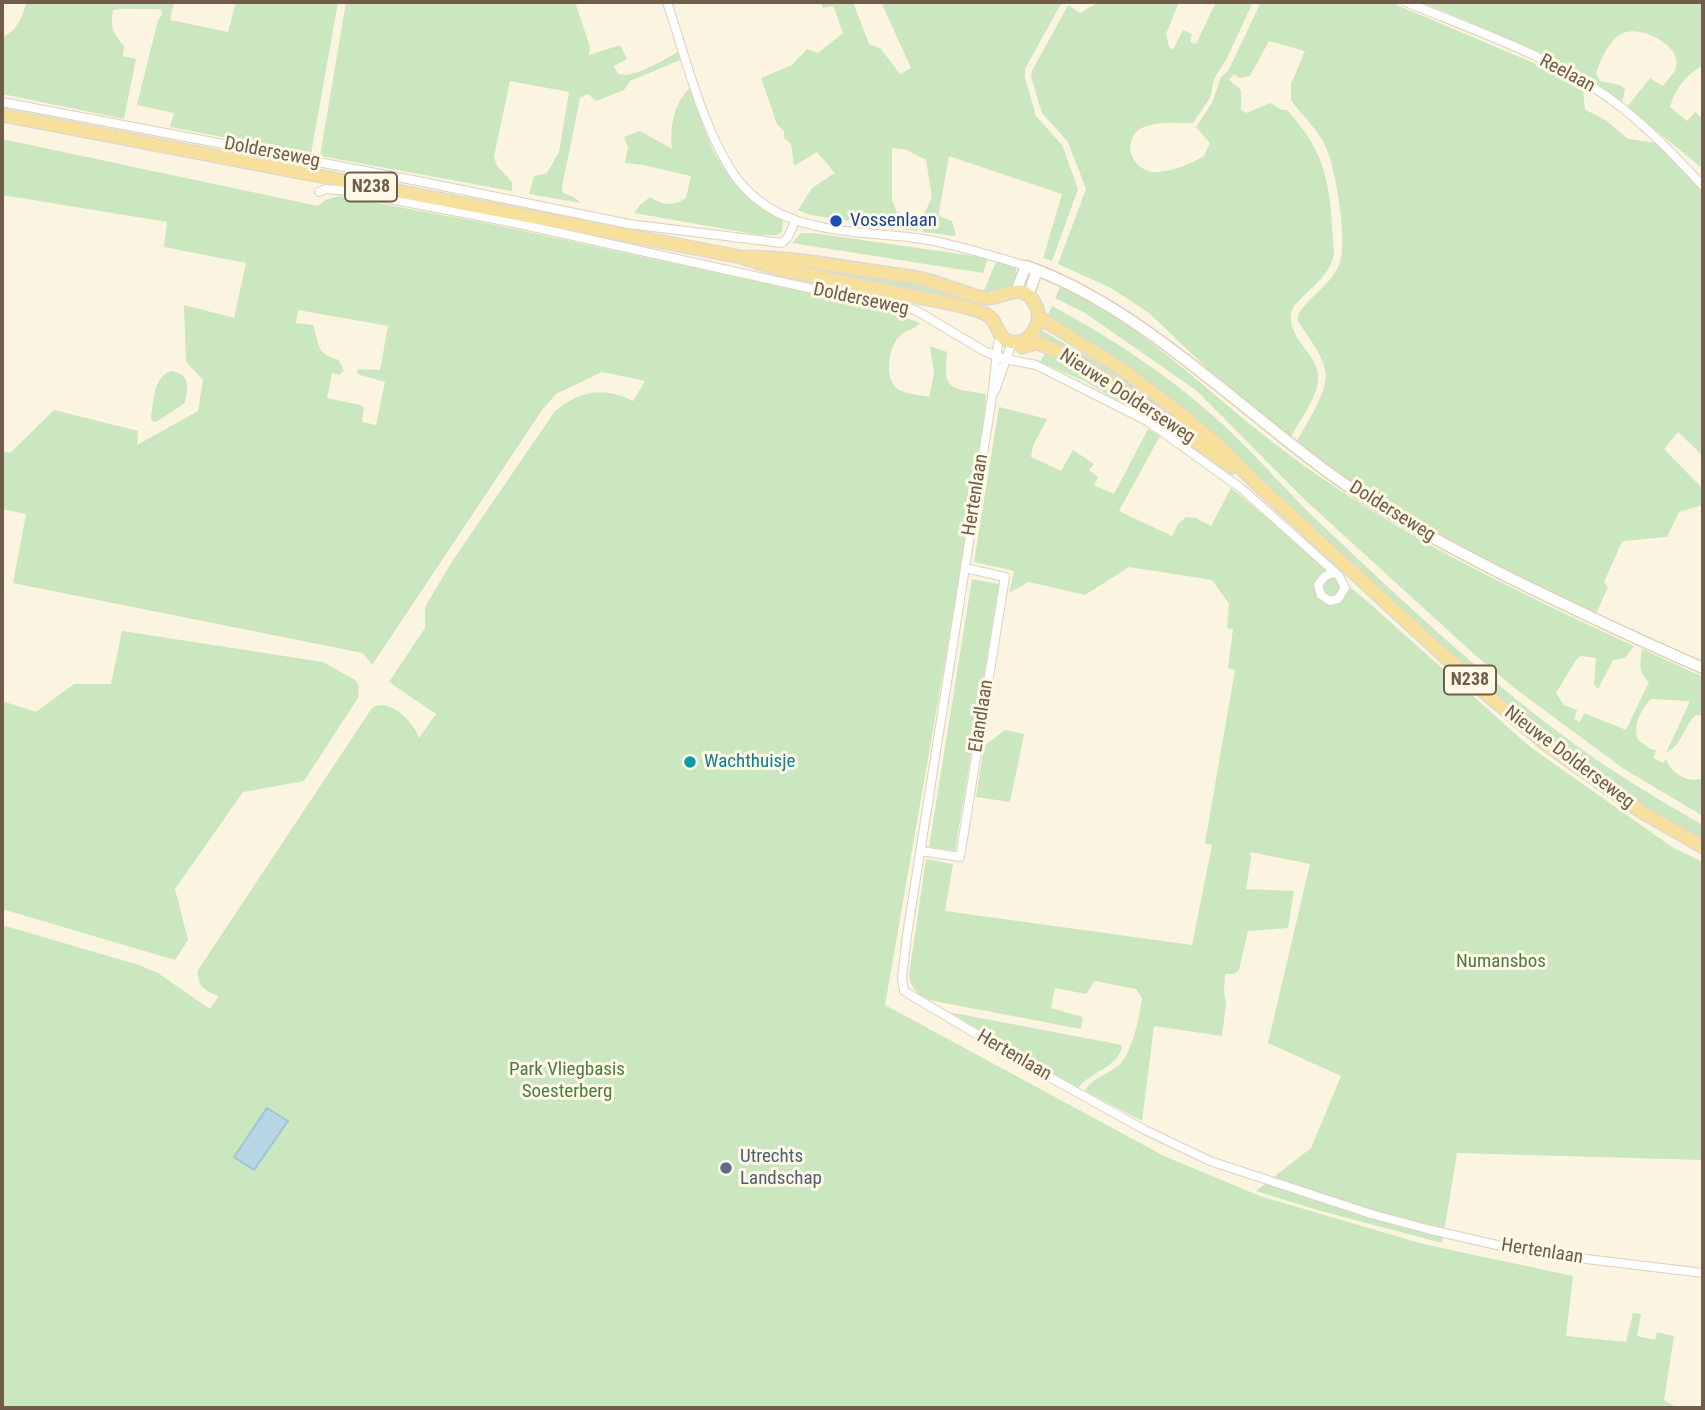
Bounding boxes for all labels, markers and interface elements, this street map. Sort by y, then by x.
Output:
street label: Reelaan [1535,50,1599,98]
street label: Dolderseweg [222,133,322,173]
road number: N238 [345,172,397,202]
place label: Vossenlaan [850,210,937,232]
marker: Vossenlaan [828,213,844,229]
street label: Dolderseweg [811,279,911,321]
street label: Nieuwe Dolderseweg [1055,345,1199,449]
street label: Hertenlaan [958,453,994,537]
street label: Dolderseweg [1345,477,1439,547]
road number: N238 [1444,666,1496,694]
street label: Elandlaan [965,678,999,754]
street label: Nieuwe Dolderseweg [1499,702,1639,814]
place label: Wachthuisje [704,751,795,773]
marker: Wachthuisje [682,754,698,770]
park label: Numansbos [1456,951,1546,973]
street label: Hertenlaan [973,1026,1055,1086]
park label: Park Vliegbasis Soesterberg [509,1059,625,1103]
place label: Utrechts Landschap [740,1146,822,1190]
marker: Utrechts Landschap [718,1160,734,1176]
street label: Hertenlaan [1500,1234,1584,1270]

